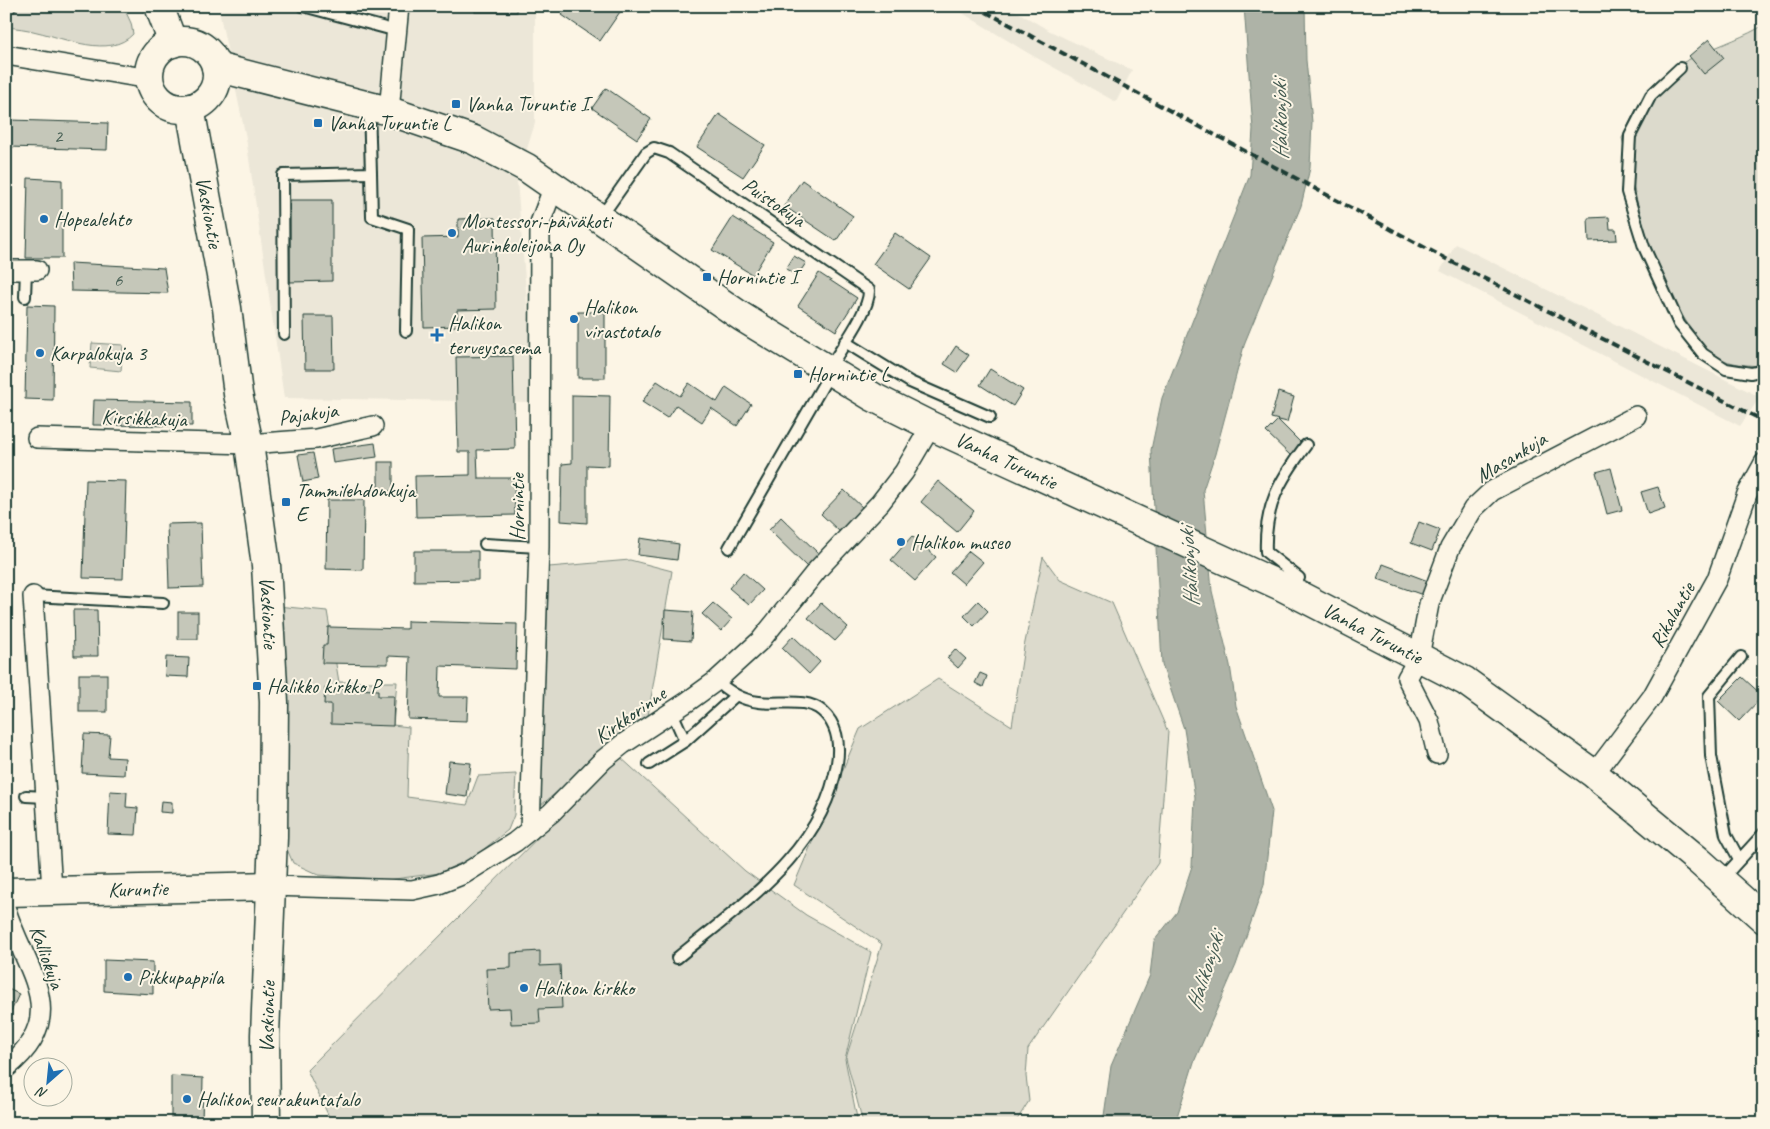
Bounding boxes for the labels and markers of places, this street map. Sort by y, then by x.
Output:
place label: Vanha Turuntie I [466,91,593,117]
marker: Vanha Turuntie I [450,98,462,110]
place label: Vanha Turuntie L [328,110,452,136]
marker: Vanha Turuntie L [312,117,324,129]
place label: Hopealehto [54,206,133,232]
place label: Montessori-päiväkoti Aurinkoleijona Oy [462,208,614,258]
marker: Hopealehto [38,213,50,225]
marker: Montessori-päiväkoti Aurinkoleijona Oy [446,227,458,239]
place label: Hornintie I [717,264,802,290]
marker: Hornintie I [701,271,713,283]
place label: Halikon virastotalo [584,294,662,344]
place label: Halikon terveysasema [448,310,542,360]
marker: Halikon virastotalo [568,313,580,325]
marker: Halikon terveysasema [430,328,444,342]
place label: Karpalokuja 3 [50,340,148,366]
marker: Karpalokuja 3 [34,347,46,359]
place label: Hornintie L [808,361,890,387]
marker: Hornintie L [792,368,804,380]
place label: Tammilehdonkuja E [296,477,417,527]
marker: Tammilehdonkuja E [280,496,292,508]
place label: Halikon museo [911,529,1012,555]
marker: Halikon museo [895,536,907,548]
place label: Halikko kirkko P [267,673,383,699]
marker: Halikko kirkko P [251,680,263,692]
place label: Pikkupappila [138,964,225,990]
marker: Pikkupappila [122,971,134,983]
place label: Halikon kirkko [534,975,637,1001]
marker: Halikon kirkko [518,982,530,994]
place label: Halikon seurakuntatalo [197,1086,361,1112]
marker: Halikon seurakuntatalo [181,1093,193,1105]

